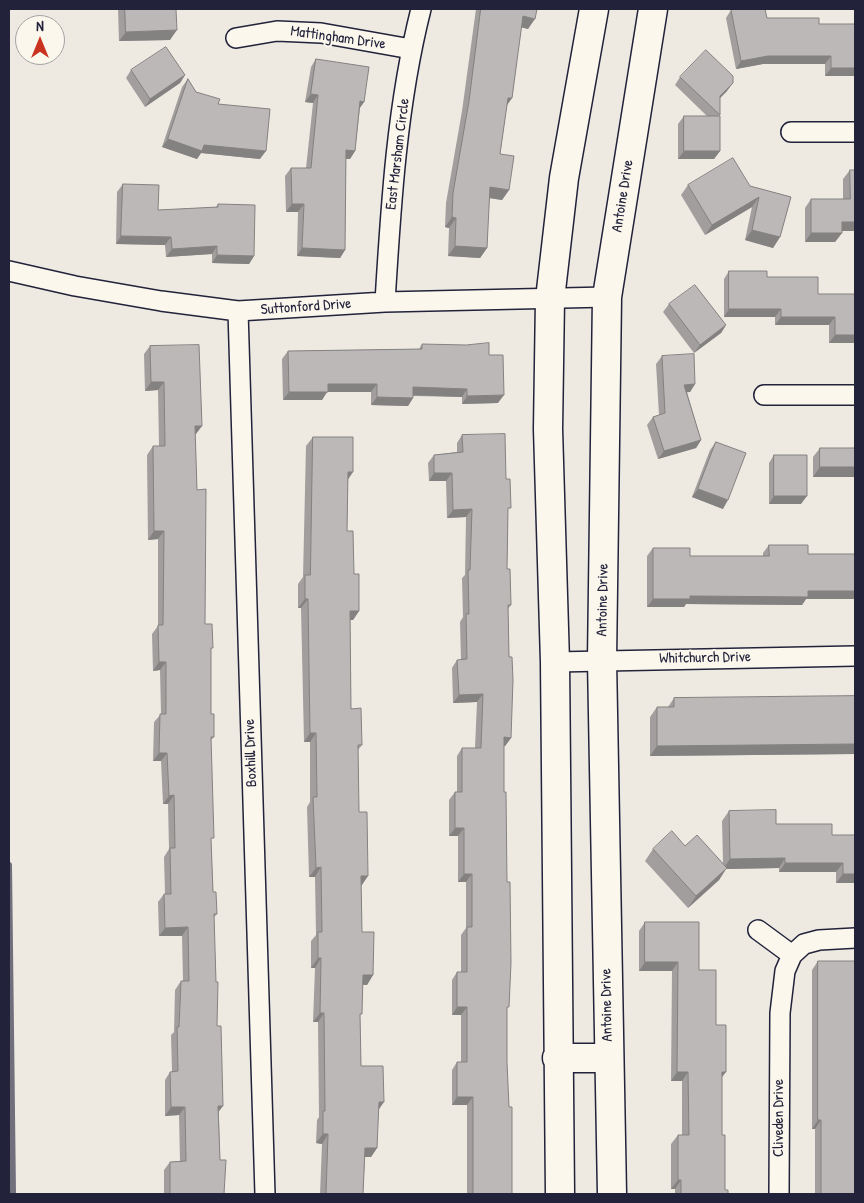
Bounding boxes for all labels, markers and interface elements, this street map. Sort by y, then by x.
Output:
north arrow [15,15,65,65]
text: N [36,16,44,35]
street label: Mattingham Drive [289,22,387,54]
street label: East Marsham Circle [382,97,414,211]
street label: Antoine Drive [608,158,638,234]
street label: Suttonford Drive [260,295,352,319]
street label: Antoine Drive [593,563,613,637]
street label: Whitchurch Drive [659,648,751,668]
street label: Boxhill Drive [241,719,261,787]
street label: Antoine Drive [597,968,617,1042]
street label: Cliveden Drive [770,1079,788,1157]

